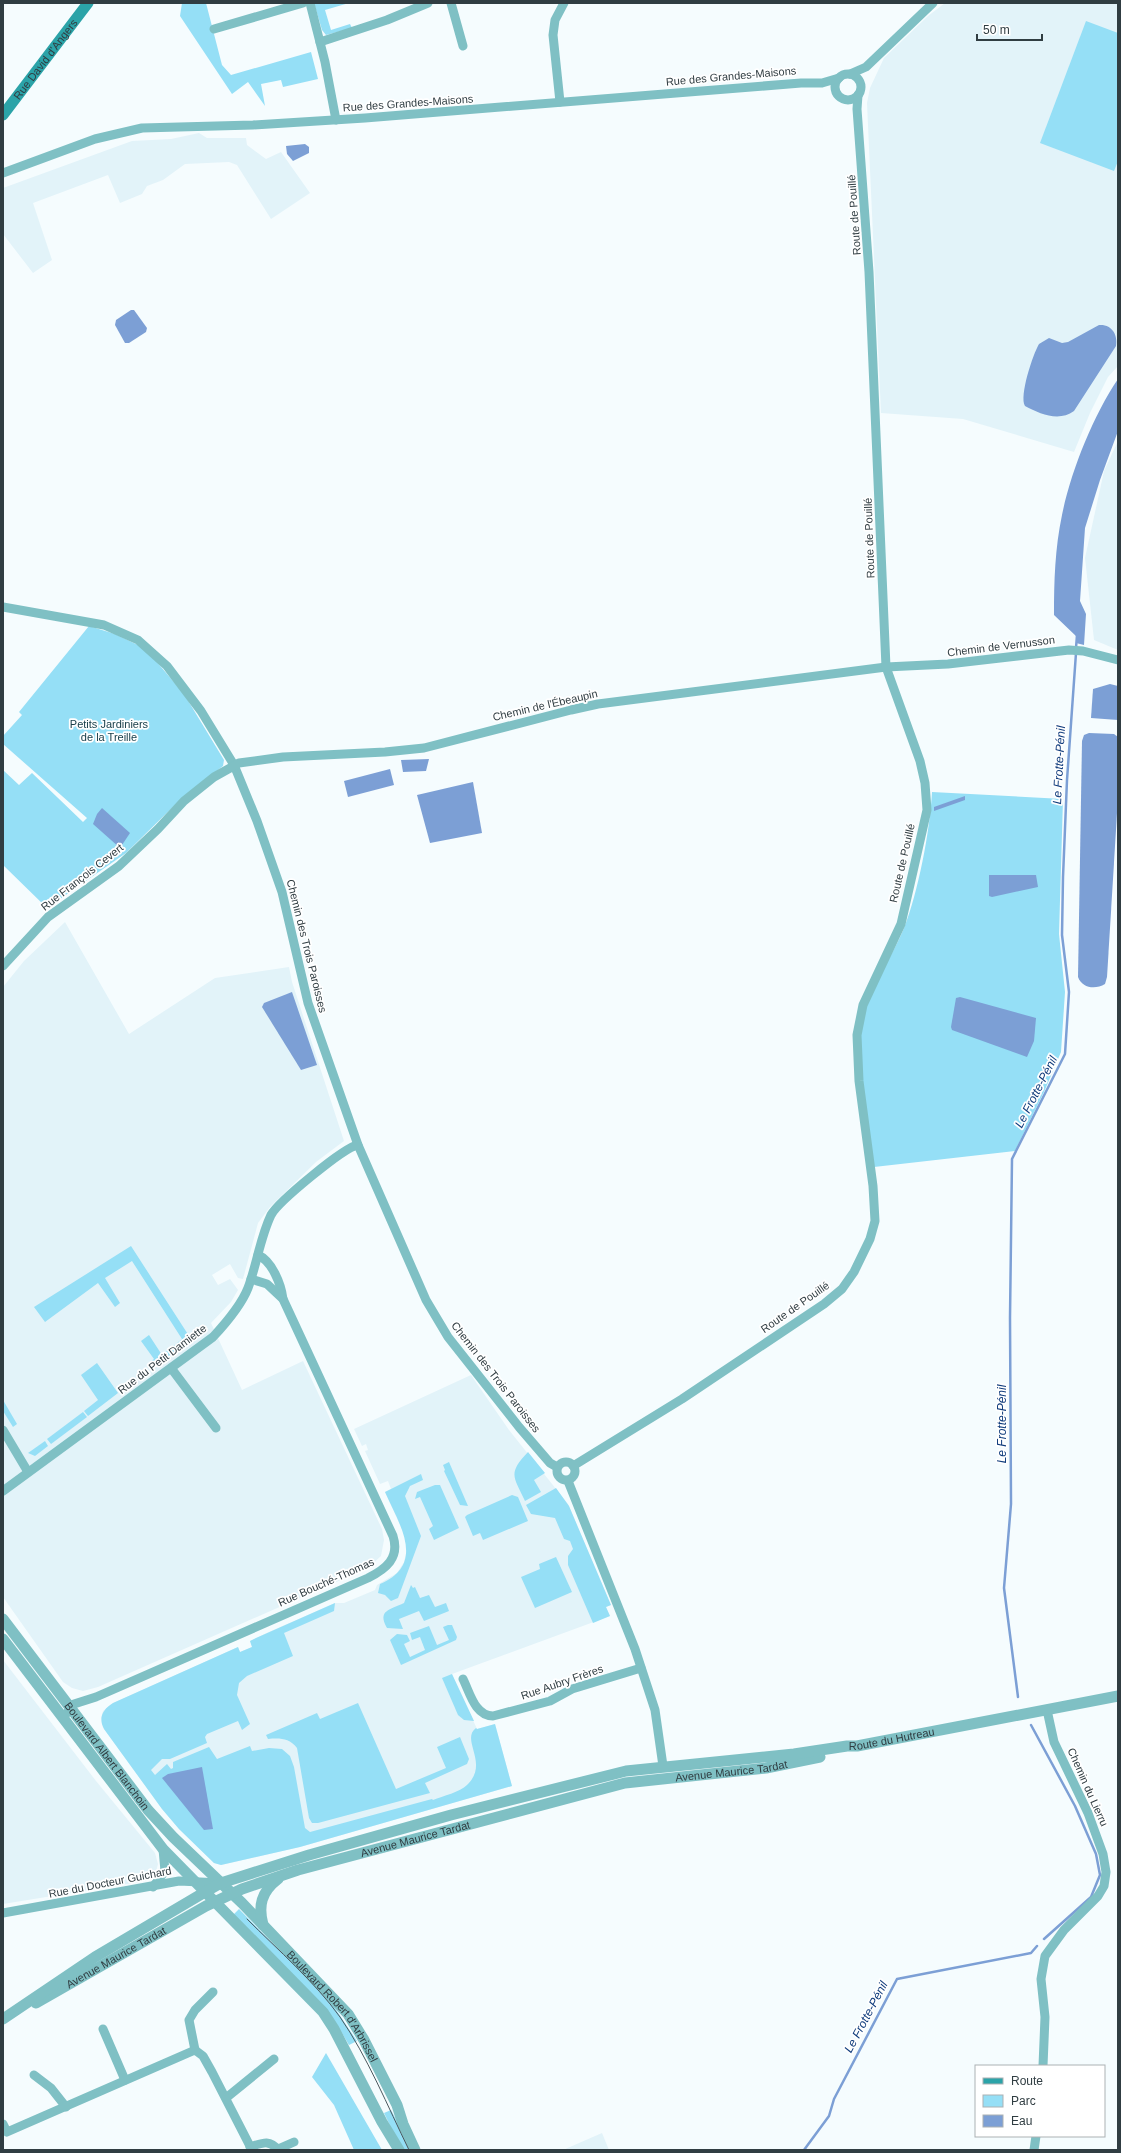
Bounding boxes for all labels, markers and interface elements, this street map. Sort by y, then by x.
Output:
street label: Rue David d'Angers [11,16,80,102]
scale bar [977,16,1042,42]
text: 50 m [983,23,1010,37]
street label: Rue des Grandes-Maisons [665,64,797,88]
street label: Rue des Grandes-Maisons [342,92,474,114]
street label: Route de Pouillé [845,174,863,256]
street label: Route de Pouillé [862,497,876,579]
street label: Chemin de Vernusson [947,633,1055,659]
street label: Chemin de l'Ébeaupin [491,687,599,723]
park label: Petits Jardiniers de la Treille [70,718,149,743]
water label: Le Frotte-Pénil [1050,725,1068,805]
street label: Route de Pouillé [887,822,917,904]
street label: Rue François Cevert [39,841,125,913]
street label: Chemin des Trois Paroisses [285,878,330,1014]
water label: Le Frotte-Pénil [1012,1053,1060,1130]
street label: Route de Pouillé [758,1279,832,1335]
street label: Chemin des Trois Paroisses [449,1319,543,1435]
street label: Rue du Petit Damiette [115,1322,209,1396]
water label: Le Frotte-Pénil [995,1384,1009,1463]
street label: Rue Bouché-Thomas [276,1555,376,1609]
street label: Rue Aubry Frères [519,1662,605,1702]
street label: Boulevard Albert Blanchoin [62,1700,152,1812]
street label: Route du Hutreau [849,1725,935,1752]
street label: Chemin du Lierru [1065,1746,1111,1828]
street label: Avenue Maurice Tardat [675,1758,788,1784]
street label: Avenue Maurice Tardat [359,1819,471,1859]
street label: Rue du Docteur Guichard [48,1864,172,1900]
street label: Avenue Maurice Tardat [64,1924,168,1991]
street label: Boulevard Robert d'Arbrissel [285,1948,380,2064]
water label: Le Frotte-Pénil [841,1979,891,2055]
legend [975,2065,1105,2137]
text: Route [1011,2074,1043,2088]
text: Parc [1011,2094,1036,2108]
text: Eau [1011,2114,1032,2128]

